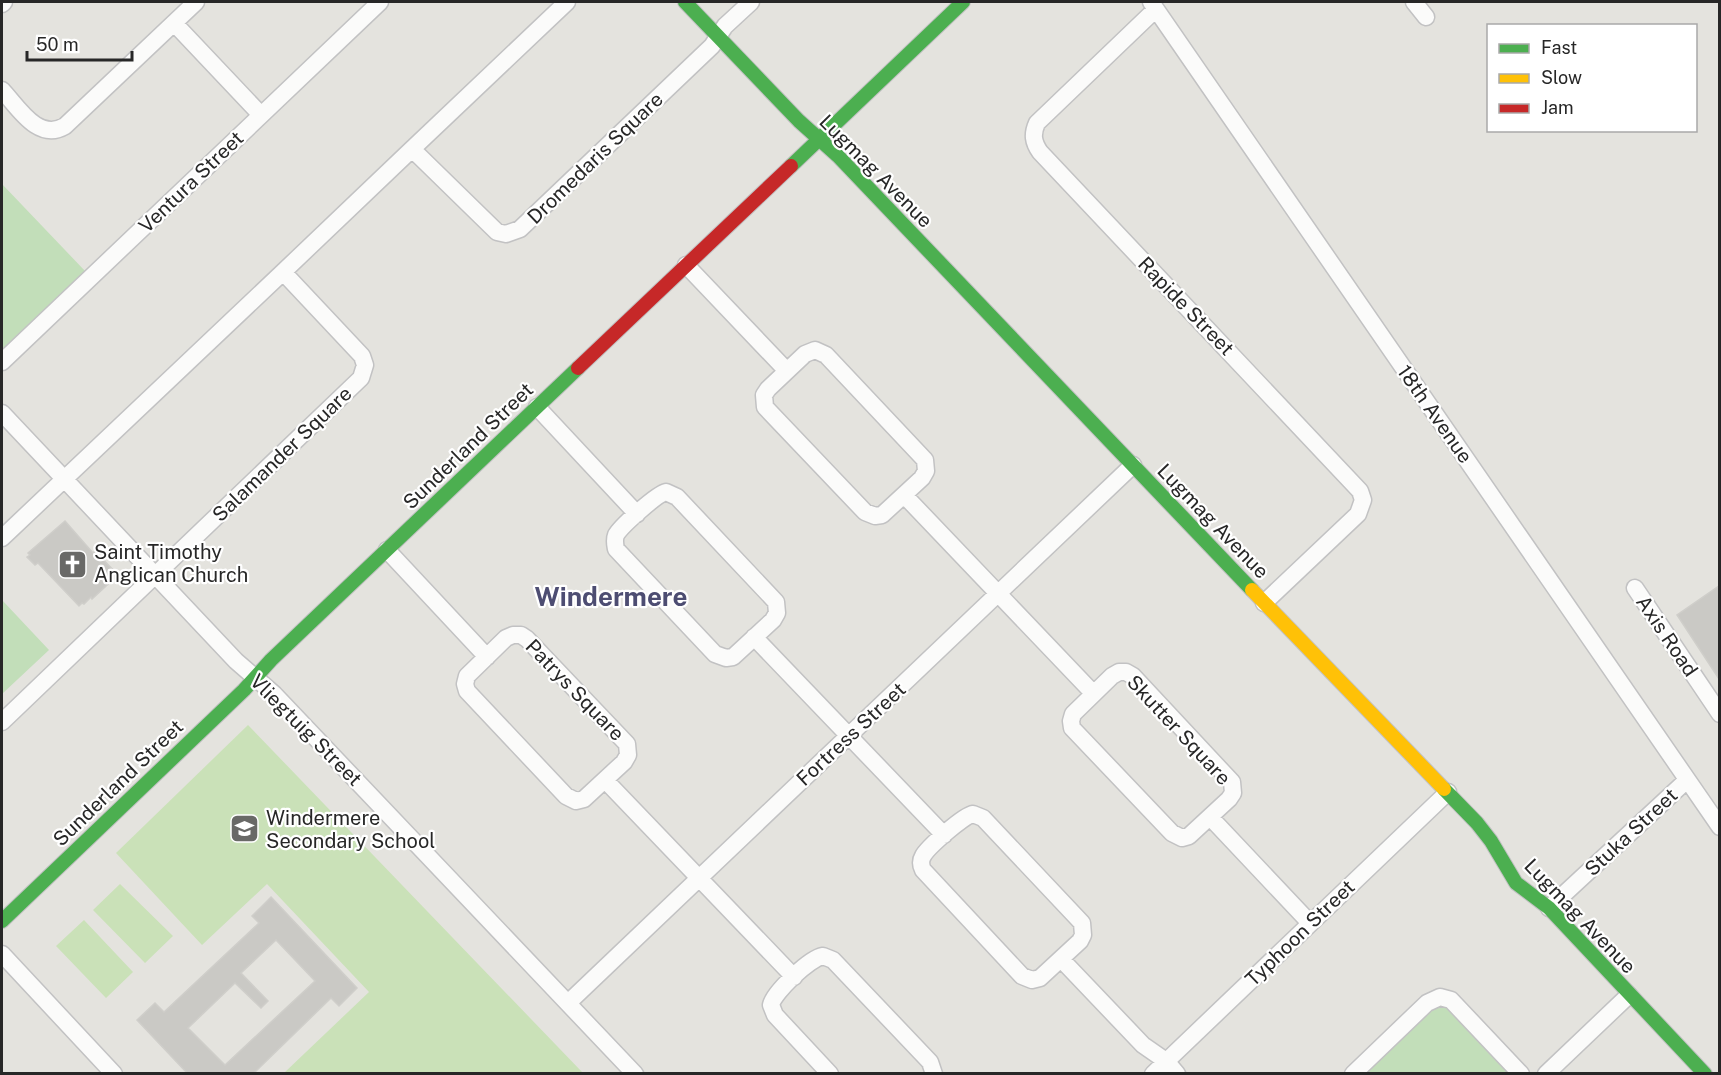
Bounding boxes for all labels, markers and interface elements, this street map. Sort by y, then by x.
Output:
scale bar [27,24,132,62]
legend [1487,24,1697,132]
text: 50 m [36,34,79,55]
text: Fast [1541,37,1577,58]
text: Slow [1541,67,1582,88]
street label: Dromedaris Square [522,87,668,229]
text: Jam [1541,97,1574,118]
street label: Lugmag Avenue [814,109,938,233]
street label: Ventura Street [134,126,248,238]
street label: Rapide Street [1133,252,1239,360]
street label: 18th Avenue [1392,360,1478,468]
street label: Sunderland Street [398,378,538,514]
street label: Salamander Square [207,381,357,527]
street label: Lugmag Avenue [1152,459,1274,583]
place label: Saint Timothy Anglican Church [94,540,248,587]
church icon: Saint Timothy Anglican Church [57,548,89,580]
district label: Windermere [534,581,688,612]
street label: Axis Road [1631,591,1703,681]
street label: Patrys Square [521,634,629,746]
street label: Vliegtuig Street [245,669,367,791]
street label: Skutter Square [1122,670,1236,790]
street label: Fortress Street [791,677,911,791]
street label: Sunderland Street [48,715,188,851]
street label: Stuka Street [1580,783,1682,881]
place label: Windermere Secondary School [266,806,435,853]
school or university icon: Windermere Secondary School [229,813,261,845]
street label: Lugmag Avenue [1519,854,1641,978]
street label: Typhoon Street [1240,875,1360,991]

